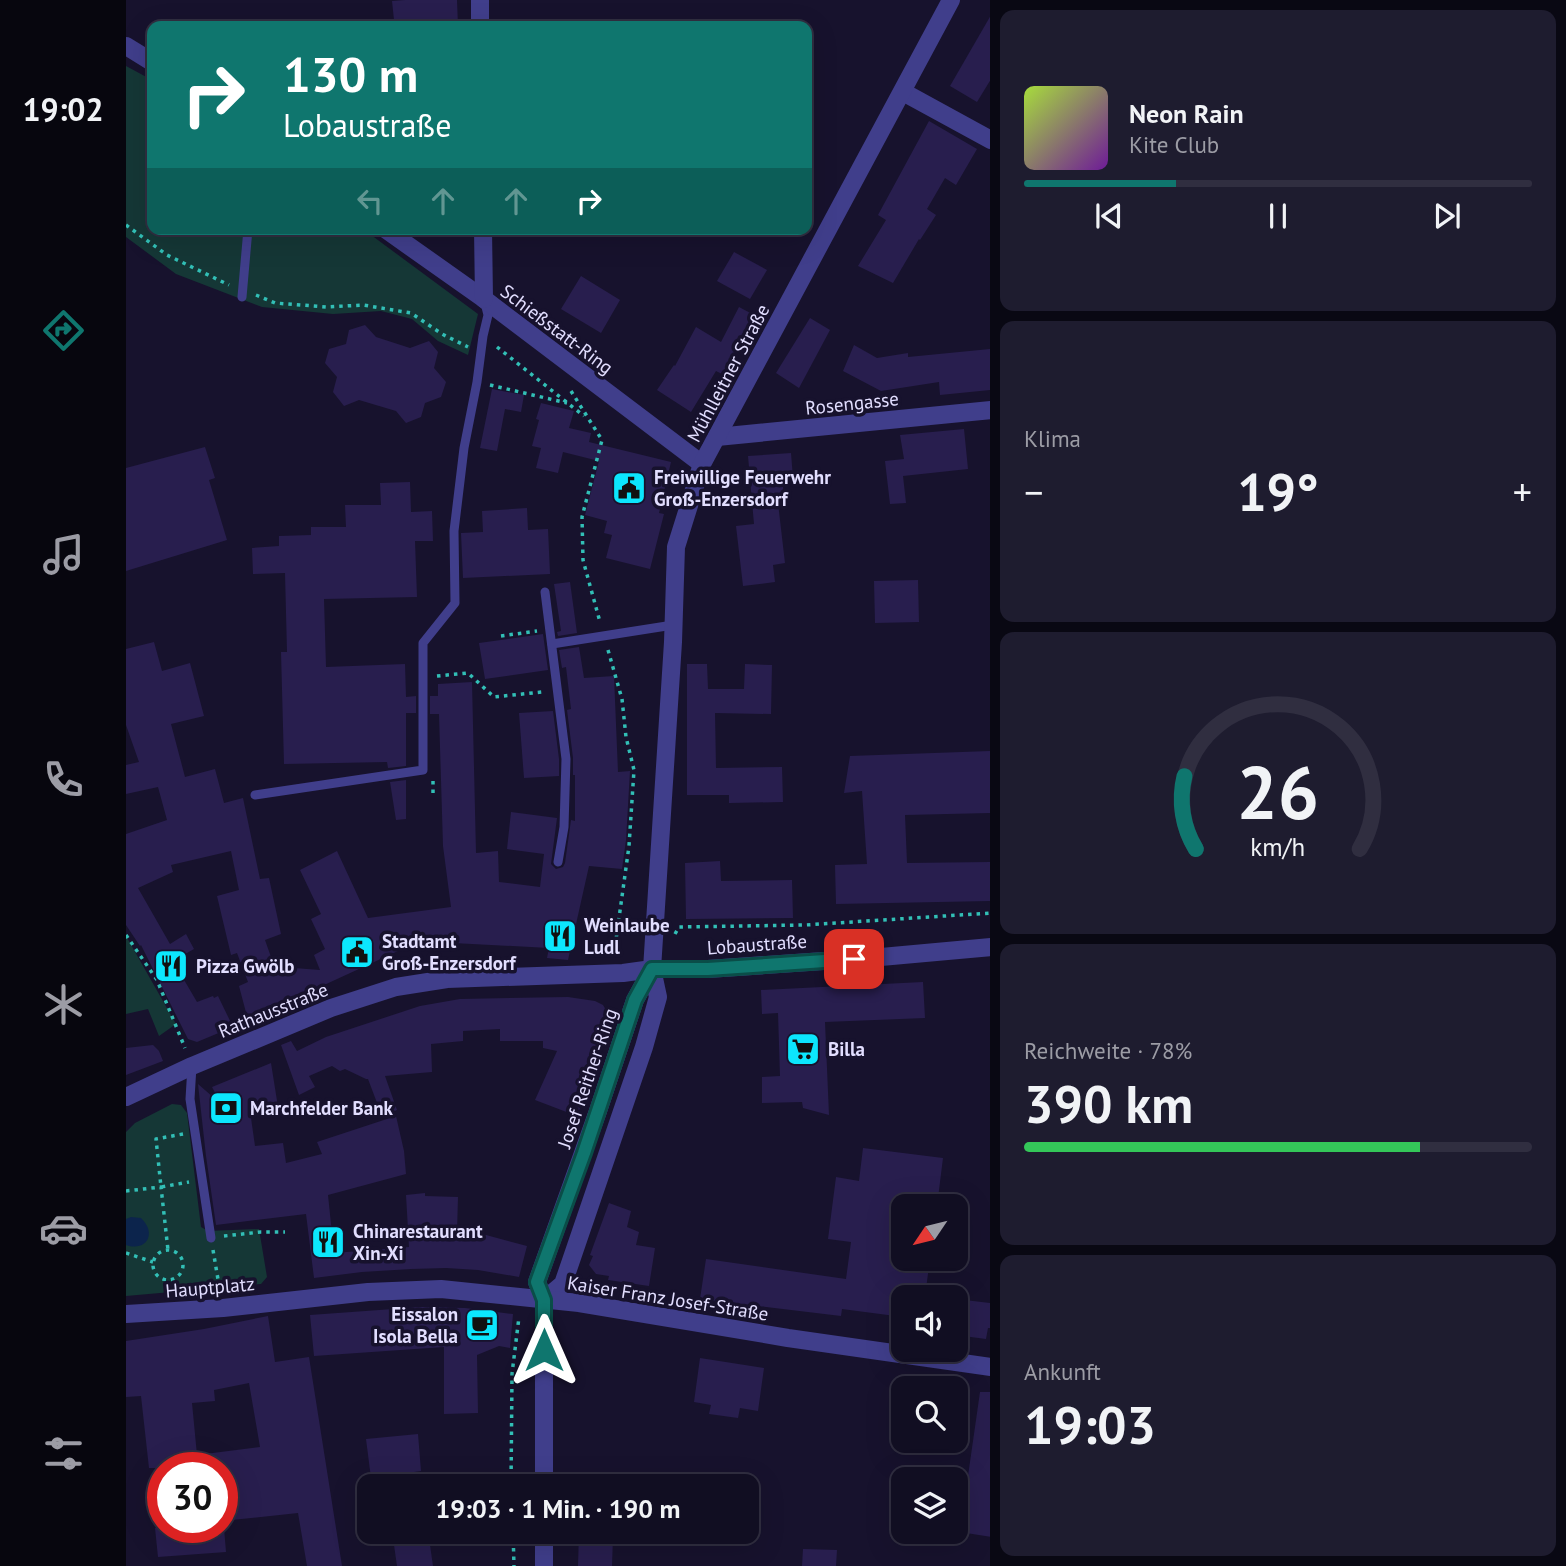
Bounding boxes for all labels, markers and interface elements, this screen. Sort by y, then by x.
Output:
text: 130 m [283,42,418,106]
icon: right [168,49,259,140]
text: 19:02 [22,88,104,130]
text: Neon Rain [1129,97,1244,130]
text: Lobaustraße [283,104,451,146]
text: Kite Club [1129,130,1219,159]
icon: left [351,182,389,220]
icon: ahead [424,182,462,220]
icon: ahead [497,182,535,220]
icon: right [570,182,608,220]
icon: previous [1090,197,1128,235]
icon: pause [1259,197,1297,235]
icon: next [1428,197,1466,235]
street label: Schießstatt-Ring [496,279,618,379]
street label: Mühlleitner Straße [682,300,774,446]
icon: directions [39,306,88,355]
street label: Rosengasse [804,386,900,420]
text: Klima [1024,424,1081,453]
text: 19° [1237,458,1319,525]
place label: Freiwillige Feuerwehr Groß-Enzersdorf [654,465,831,511]
text: − [1024,467,1043,516]
text: + [1513,467,1532,516]
public building icon: Freiwillige Feuerwehr Groß-Enzersdorf [610,469,648,507]
icon: music [39,530,88,579]
text: 26 [1237,745,1319,839]
icon: phone [39,755,88,804]
text: km/h [1251,831,1305,863]
place label: Weinlaube Ludl [584,913,670,959]
restaurant icon: Weinlaube Ludl [541,917,579,955]
place label: Stadtamt Groß-Enzersdorf [382,929,518,975]
street label: Lobaustraße [706,929,808,959]
pin [824,929,884,989]
public building icon: Stadtamt Groß-Enzersdorf [338,933,376,971]
icon: arrive [835,940,873,978]
restaurant icon: Pizza Gwölb [152,947,190,985]
place label: Pizza Gwölb [196,954,294,978]
street label: Rathausstraße [215,977,331,1043]
icon: climate [39,980,88,1029]
street label: Josef Reither-Ring [551,1005,622,1152]
supermarket icon: Billa [784,1030,822,1068]
text: Reichweite · 78% [1024,1036,1192,1065]
place label: Billa [828,1037,865,1061]
text: 390 km [1024,1070,1193,1137]
bank icon: Marchfelder Bank [207,1089,245,1127]
place label: Marchfelder Bank [250,1096,393,1120]
north arrow [891,1194,968,1270]
map controls [891,1194,968,1544]
icon: car [39,1204,88,1253]
place label: Chinarestaurant Xin-Xi [353,1219,483,1265]
restaurant icon: Chinarestaurant Xin-Xi [309,1223,347,1261]
street label: Kaiser Franz Josef-Straße [566,1270,770,1326]
street label: Hauptplatz [164,1271,256,1303]
button: sound [891,1285,968,1362]
place label: Eissalon Isola Bella [373,1302,458,1348]
cafe icon: Eissalon Isola Bella [463,1306,501,1344]
position arrow [507,1313,581,1387]
text: Ankunft [1024,1357,1101,1386]
button: search [891,1376,968,1453]
text: 19:03 [1024,1391,1156,1458]
icon: filters [39,1429,88,1478]
speed limit sign: 30 [147,1452,238,1543]
button: layers [891,1467,968,1544]
text: 19:03 · 1 Min. · 190 m [435,1492,681,1525]

